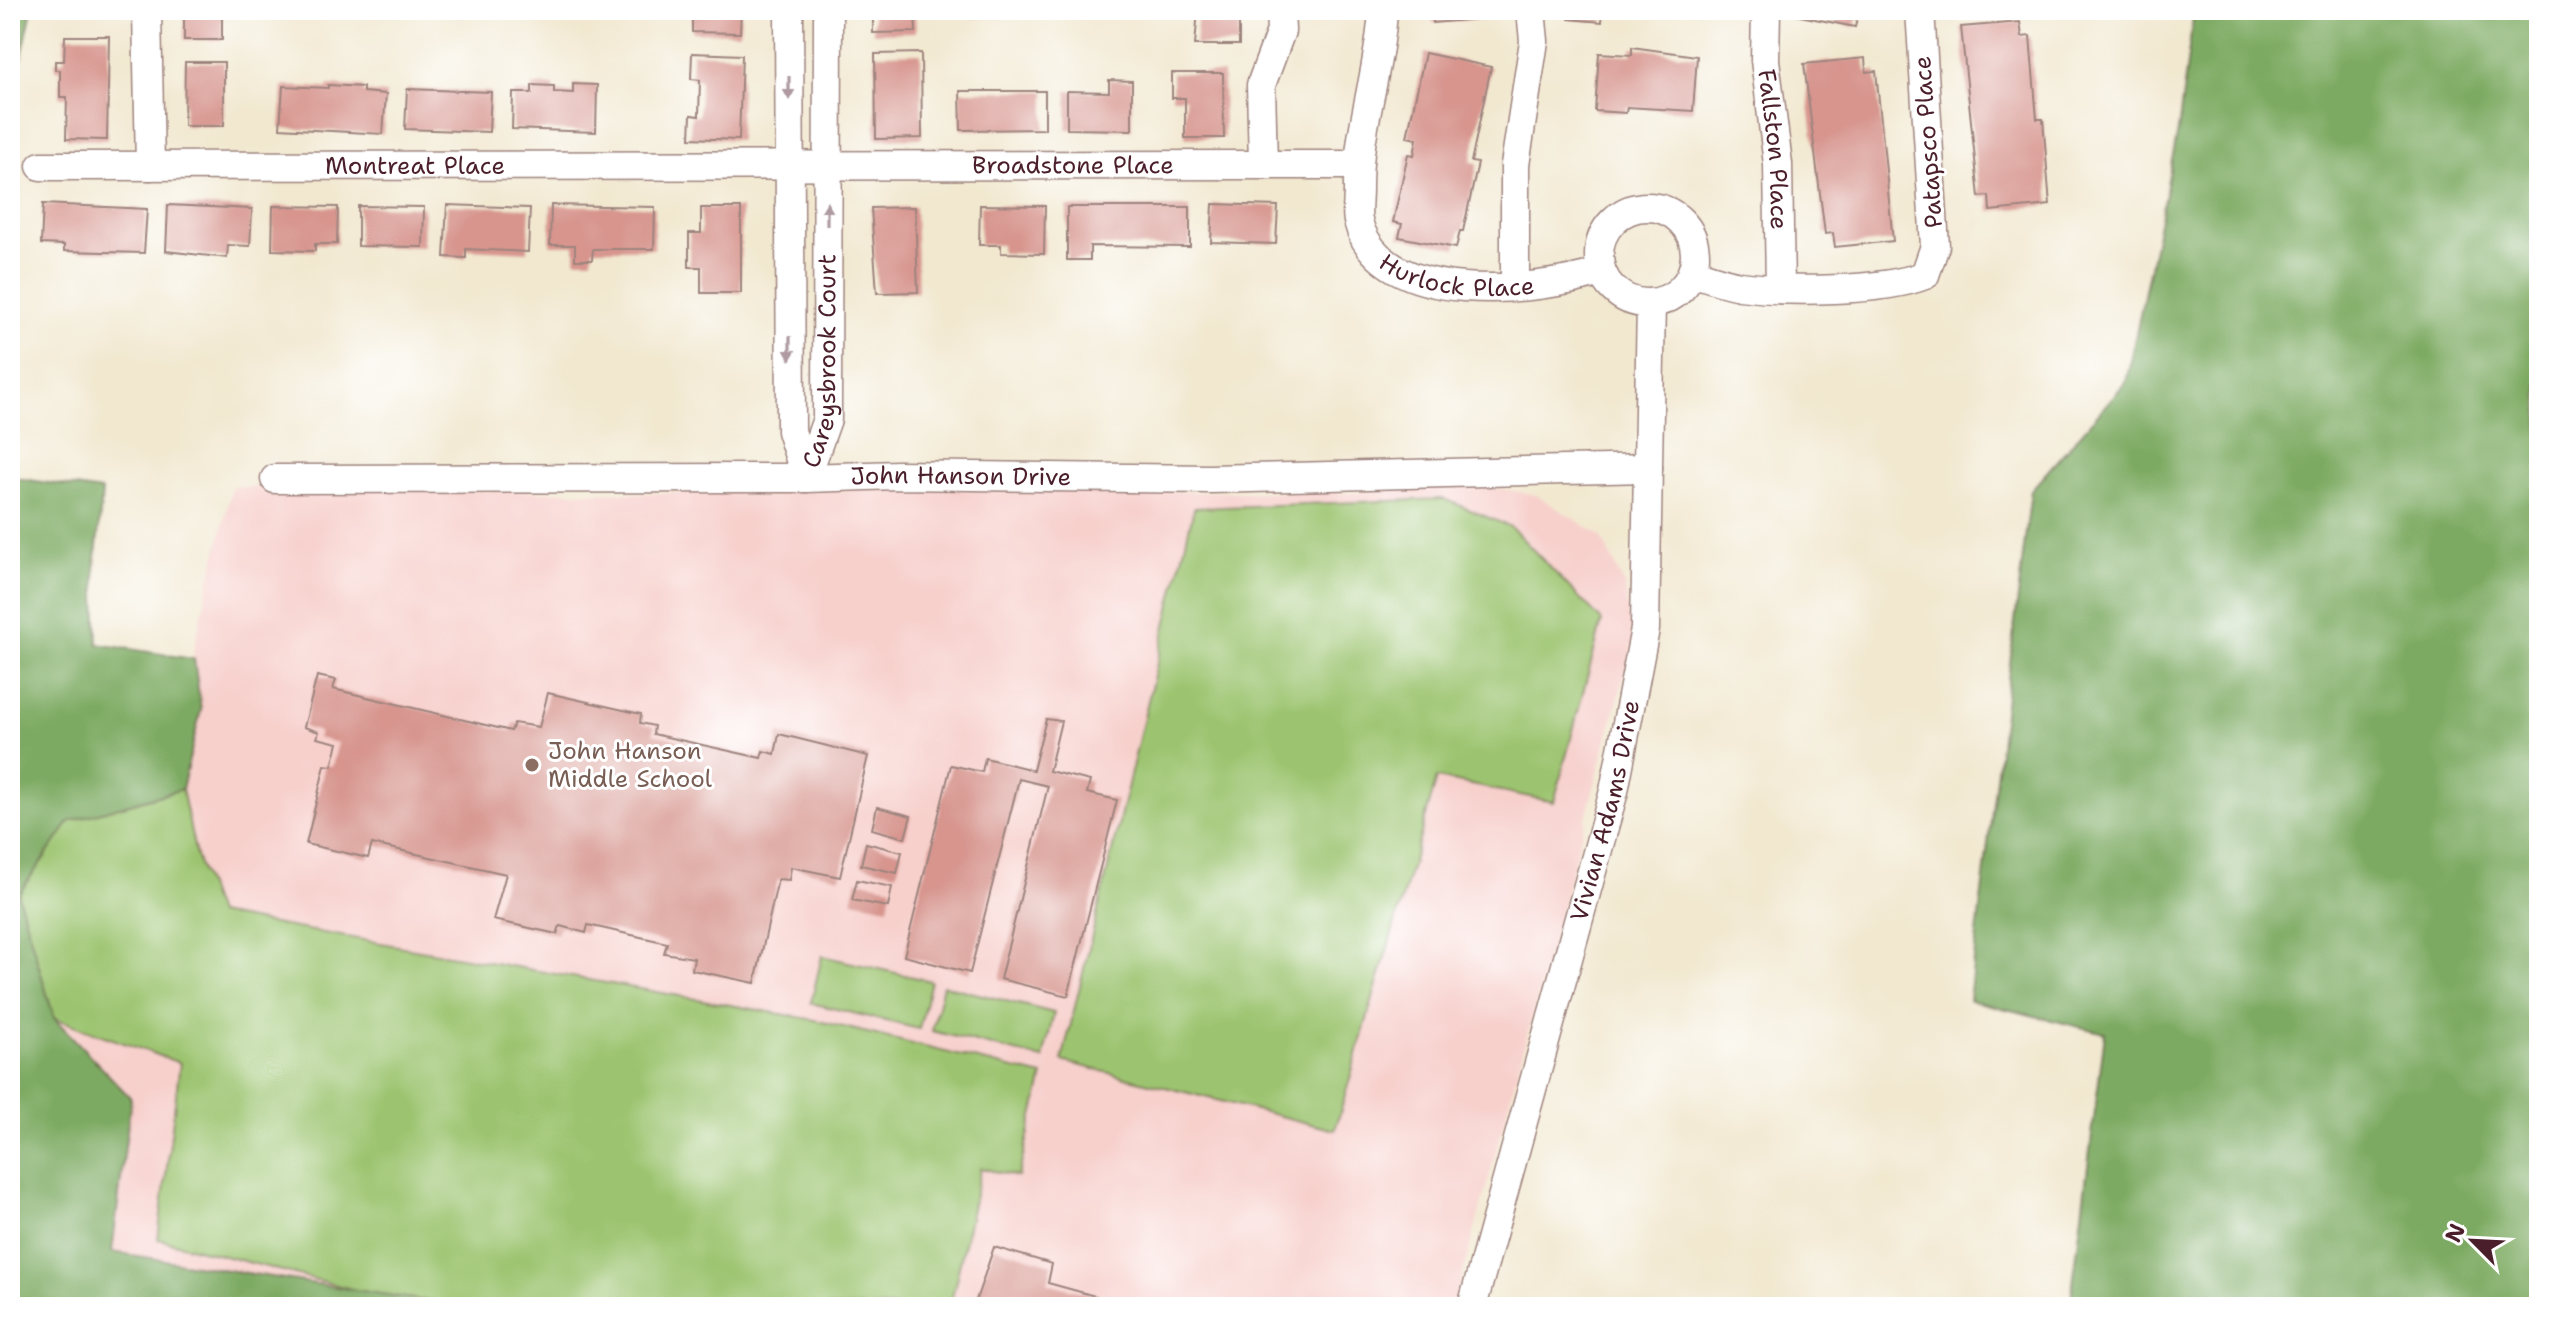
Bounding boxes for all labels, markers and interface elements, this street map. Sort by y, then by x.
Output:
street label: Patapsco Place [1906,55,1950,229]
street label: Fallston Place [1750,67,1795,230]
one-way arrow [783,76,795,101]
street label: Broadstone Place [972,149,1174,181]
street label: Montreat Place [325,150,505,182]
one-way arrow [821,201,833,226]
street label: Hurlock Place [1373,246,1536,304]
street label: Careysbrook Court [795,254,843,472]
one-way arrow [784,336,796,361]
street label: John Hanson Drive [850,459,1072,493]
street label: Vivian Adams Drive [1563,697,1647,925]
place label: John Hanson Middle School [548,735,713,795]
marker: John Hanson Middle School [523,756,541,774]
north arrow [2433,1201,2513,1281]
text: N [2438,1219,2472,1247]

